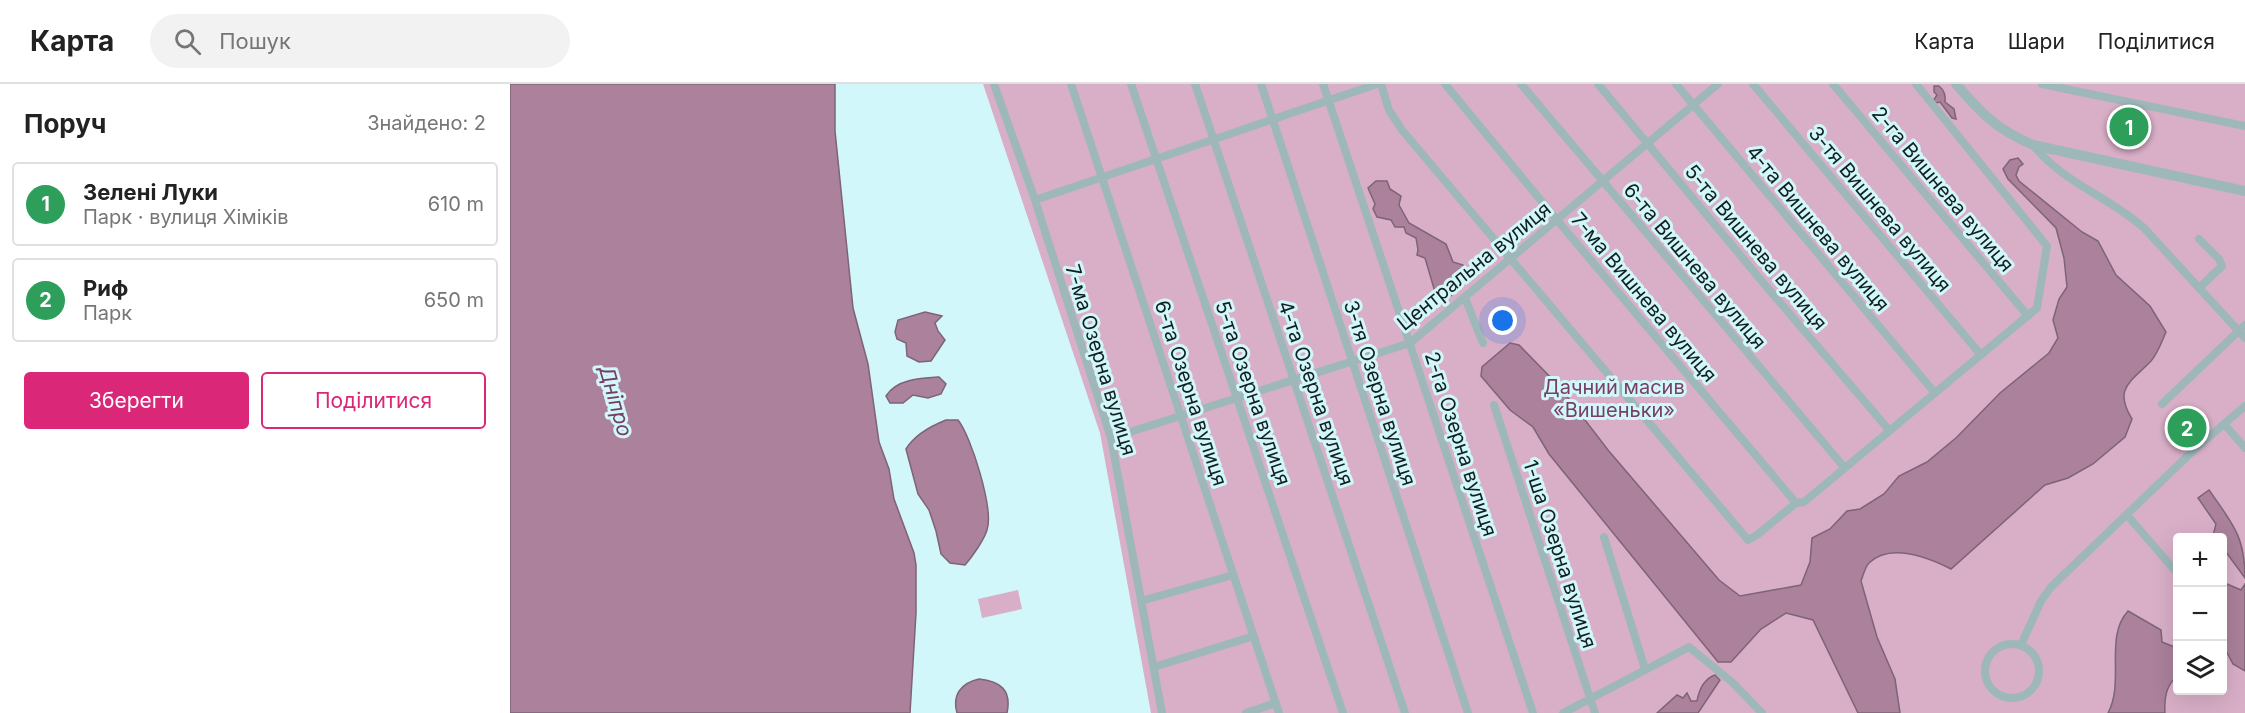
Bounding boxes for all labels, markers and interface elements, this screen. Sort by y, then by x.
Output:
search box [150,14,570,68]
text: Карта [30,24,114,58]
icon: search [171,25,204,58]
text: Пошук [219,28,291,54]
text: Карта [1914,29,1975,54]
text: Шари [2008,29,2065,54]
text: Поділитися [2098,29,2215,54]
street label: 2-га Вишнева вулиця [1867,102,2019,276]
pin: 1 [2110,104,2148,150]
text: Поруч [24,108,106,139]
text: Знайдено: 2 [367,111,486,135]
street label: 3-тя Вишнева вулиця [1804,121,1956,297]
street label: 4-та Вишнева вулиця [1742,140,1894,316]
street label: 5-та Вишнева вулиця [1680,159,1832,335]
street label: 6-та Вишнева вулиця [1619,178,1771,354]
text: Зелені Луки [83,179,218,205]
text: 1 [41,192,50,216]
text: 610 m [428,192,484,216]
street label: Центральна вулиця [1392,197,1556,335]
text: Парк · вулиця Хіміків [83,205,289,229]
street label: 7-ма Вишнева вулиця [1566,207,1722,387]
street label: 7-ма Озерна вулиця [1061,262,1141,458]
text: Риф [83,275,128,301]
text: 2 [39,288,52,312]
text: 650 m [424,288,484,312]
street label: 6-та Озерна вулиця [1150,297,1232,489]
street label: 4-та Озерна вулиця [1273,297,1359,489]
street label: 3-тя Озерна вулиця [1339,297,1421,489]
street label: 5-та Озерна вулиця [1210,298,1296,488]
text: Парк [83,301,132,325]
your location [1488,306,1517,335]
street label: 2-га Озерна вулиця [1420,349,1502,539]
water label: Дніпро [594,362,638,439]
button: Зберегти [24,372,249,429]
button: Поділитися [261,372,486,429]
park label: Дачний масив «Вишеньки» [1543,375,1685,422]
pin: 2 [2168,406,2206,450]
street label: 1-ша Озерна вулиця [1518,457,1602,651]
map controls [2173,533,2227,695]
button: + [2173,533,2227,587]
button: − [2173,587,2227,641]
button: layers [2173,641,2227,695]

